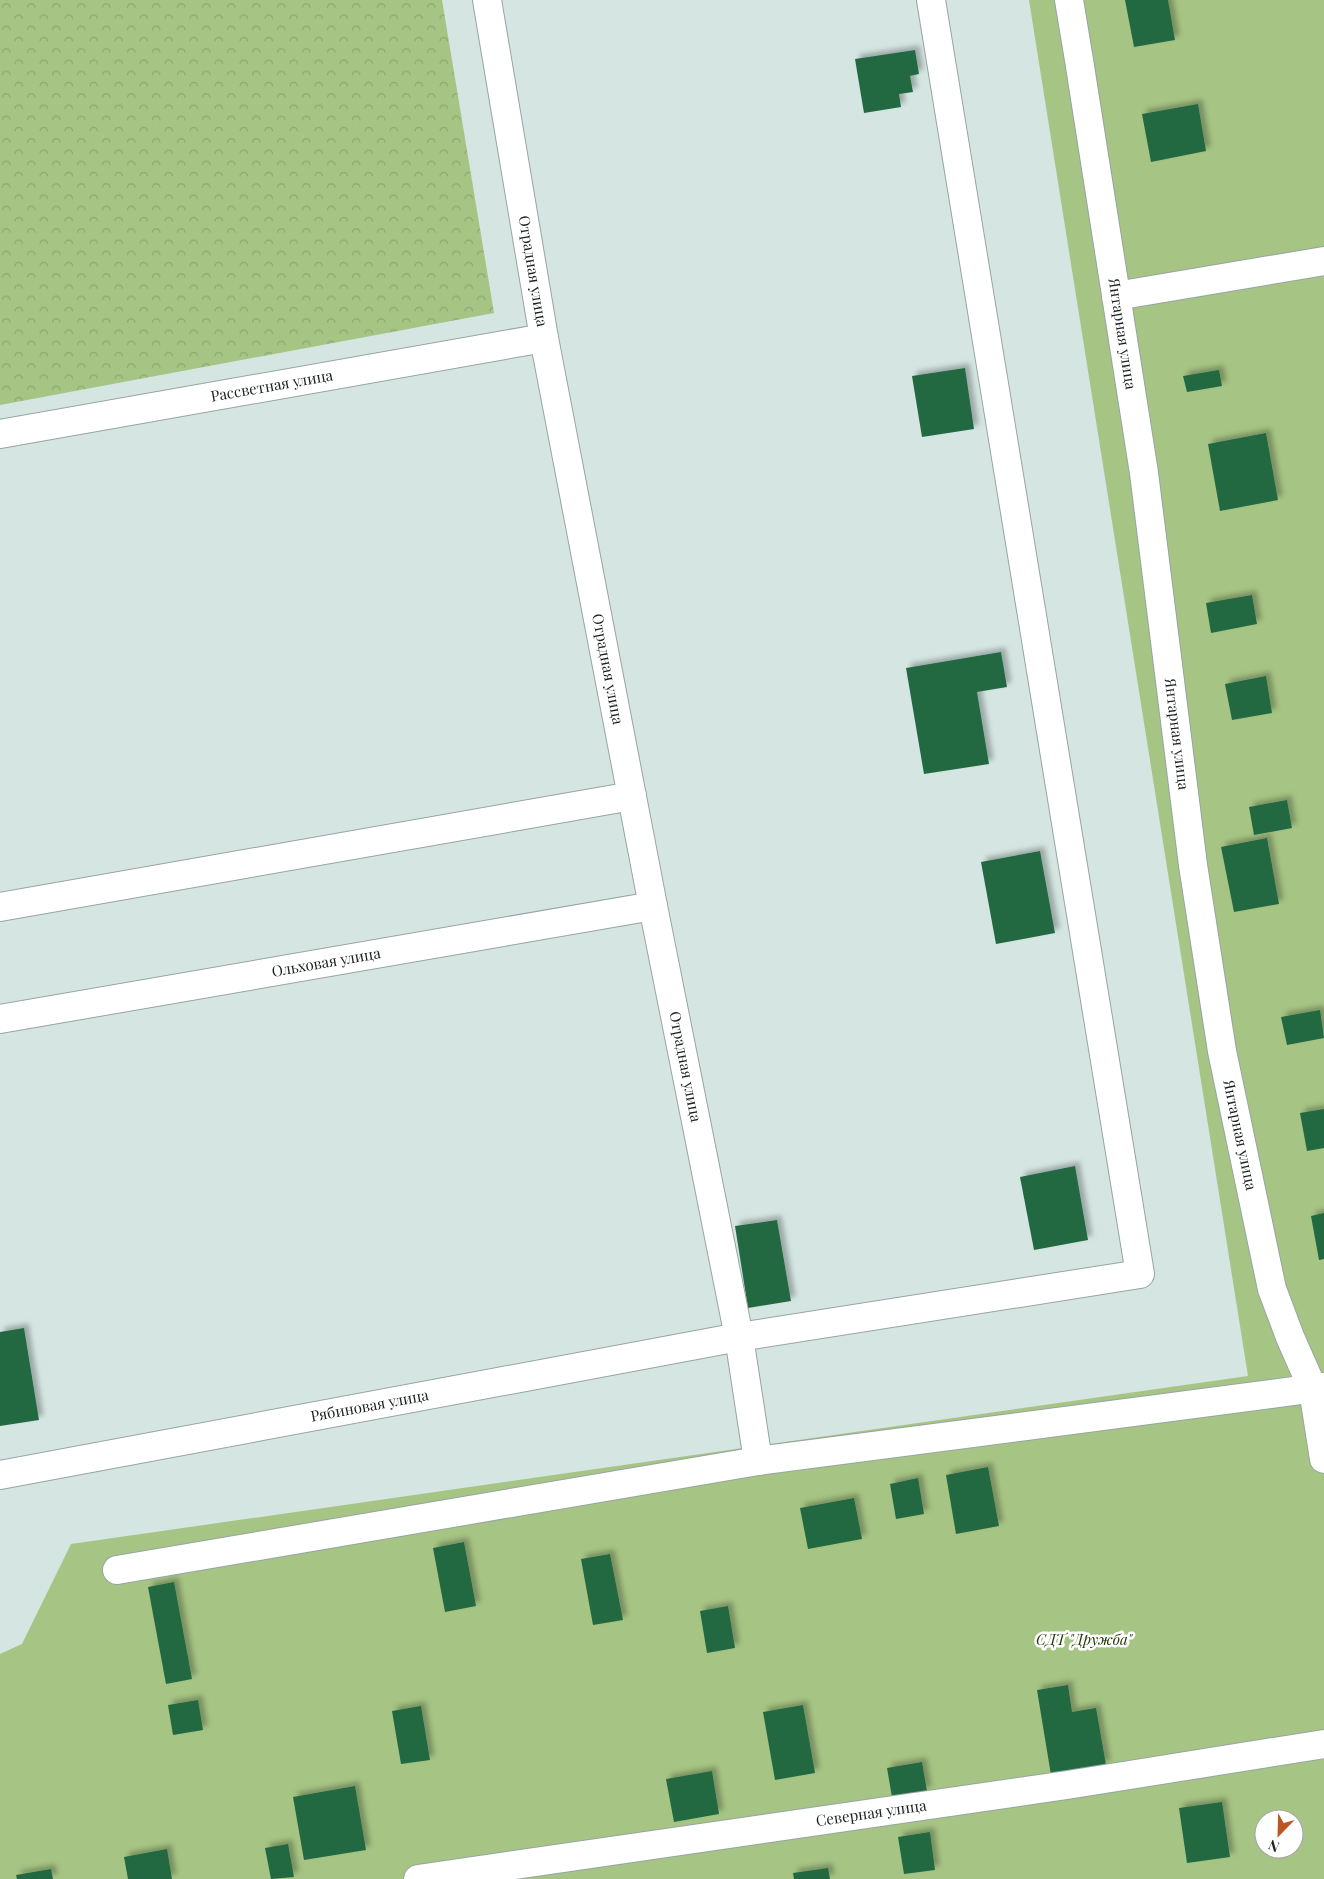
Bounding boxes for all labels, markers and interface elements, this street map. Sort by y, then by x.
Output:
street label: Отрадная улица [514,214,553,329]
street label: Янтарная улица [1104,276,1142,391]
street label: Рассветная улица [209,364,335,406]
street label: Отрадная улица [588,612,629,727]
street label: Янтарная улица [1161,676,1195,792]
street label: Ольховая улица [270,942,383,981]
street label: Отрадная улица [665,1009,707,1124]
street label: Янтарная улица [1219,1077,1262,1192]
street label: Рябиновая улица [309,1384,431,1426]
park label: СДТ "Дружба" [1036,1629,1134,1649]
street label: Северная улица [815,1794,928,1830]
north arrow [1254,1809,1304,1859]
text: N [1265,1836,1282,1857]

